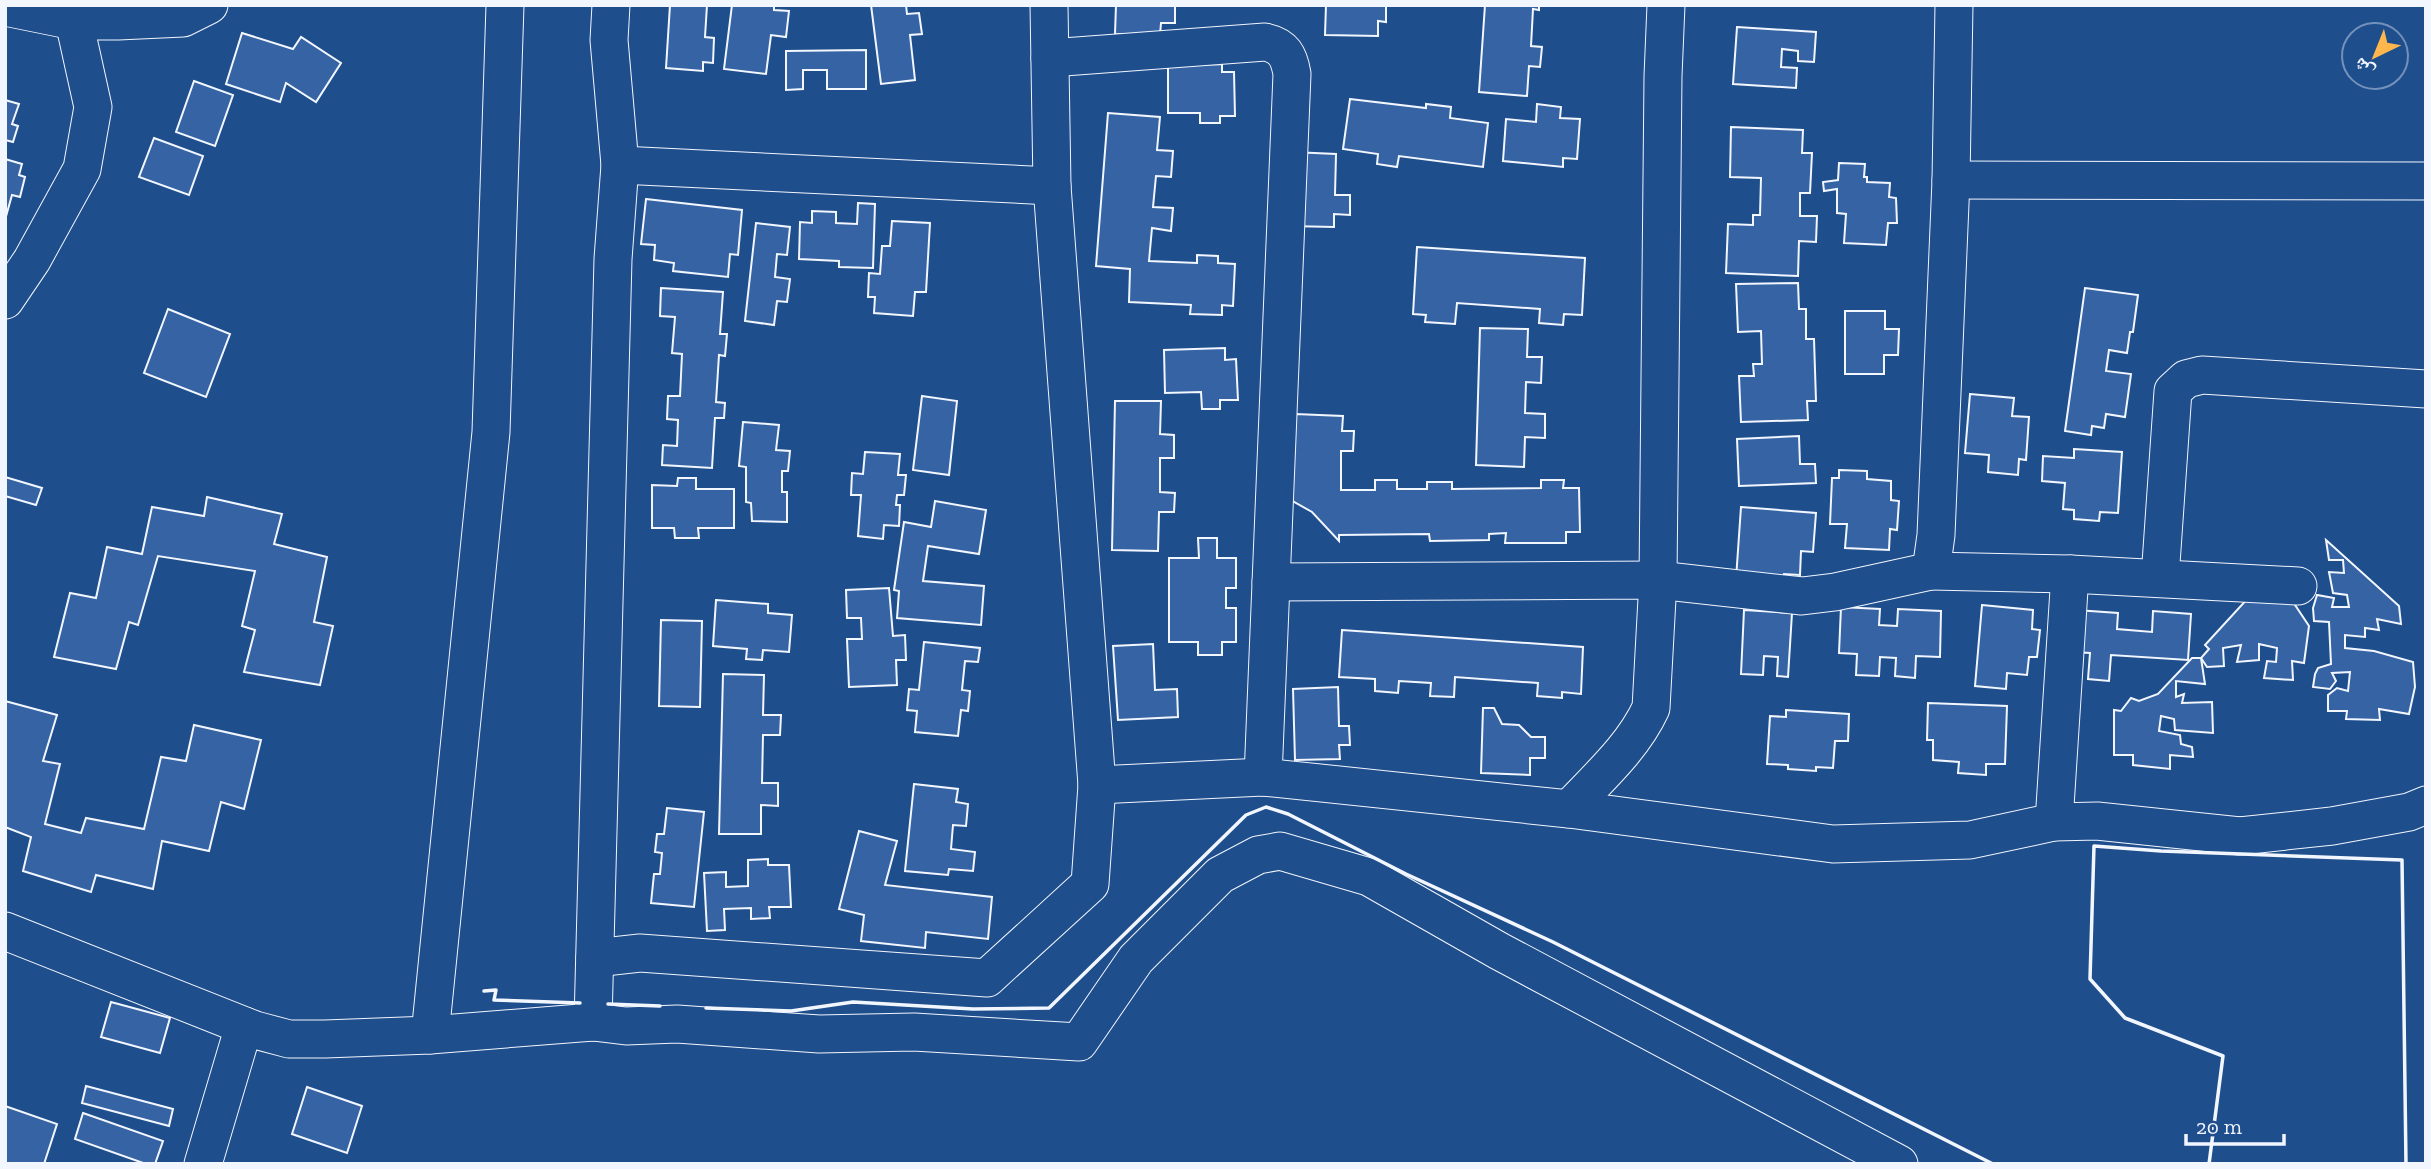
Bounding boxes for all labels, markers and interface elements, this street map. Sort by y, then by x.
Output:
north arrow [2340,21,2410,91]
text: ش [2349,53,2379,83]
scale bar [2186,1102,2284,1146]
text: 20 m [2196,1114,2242,1139]

